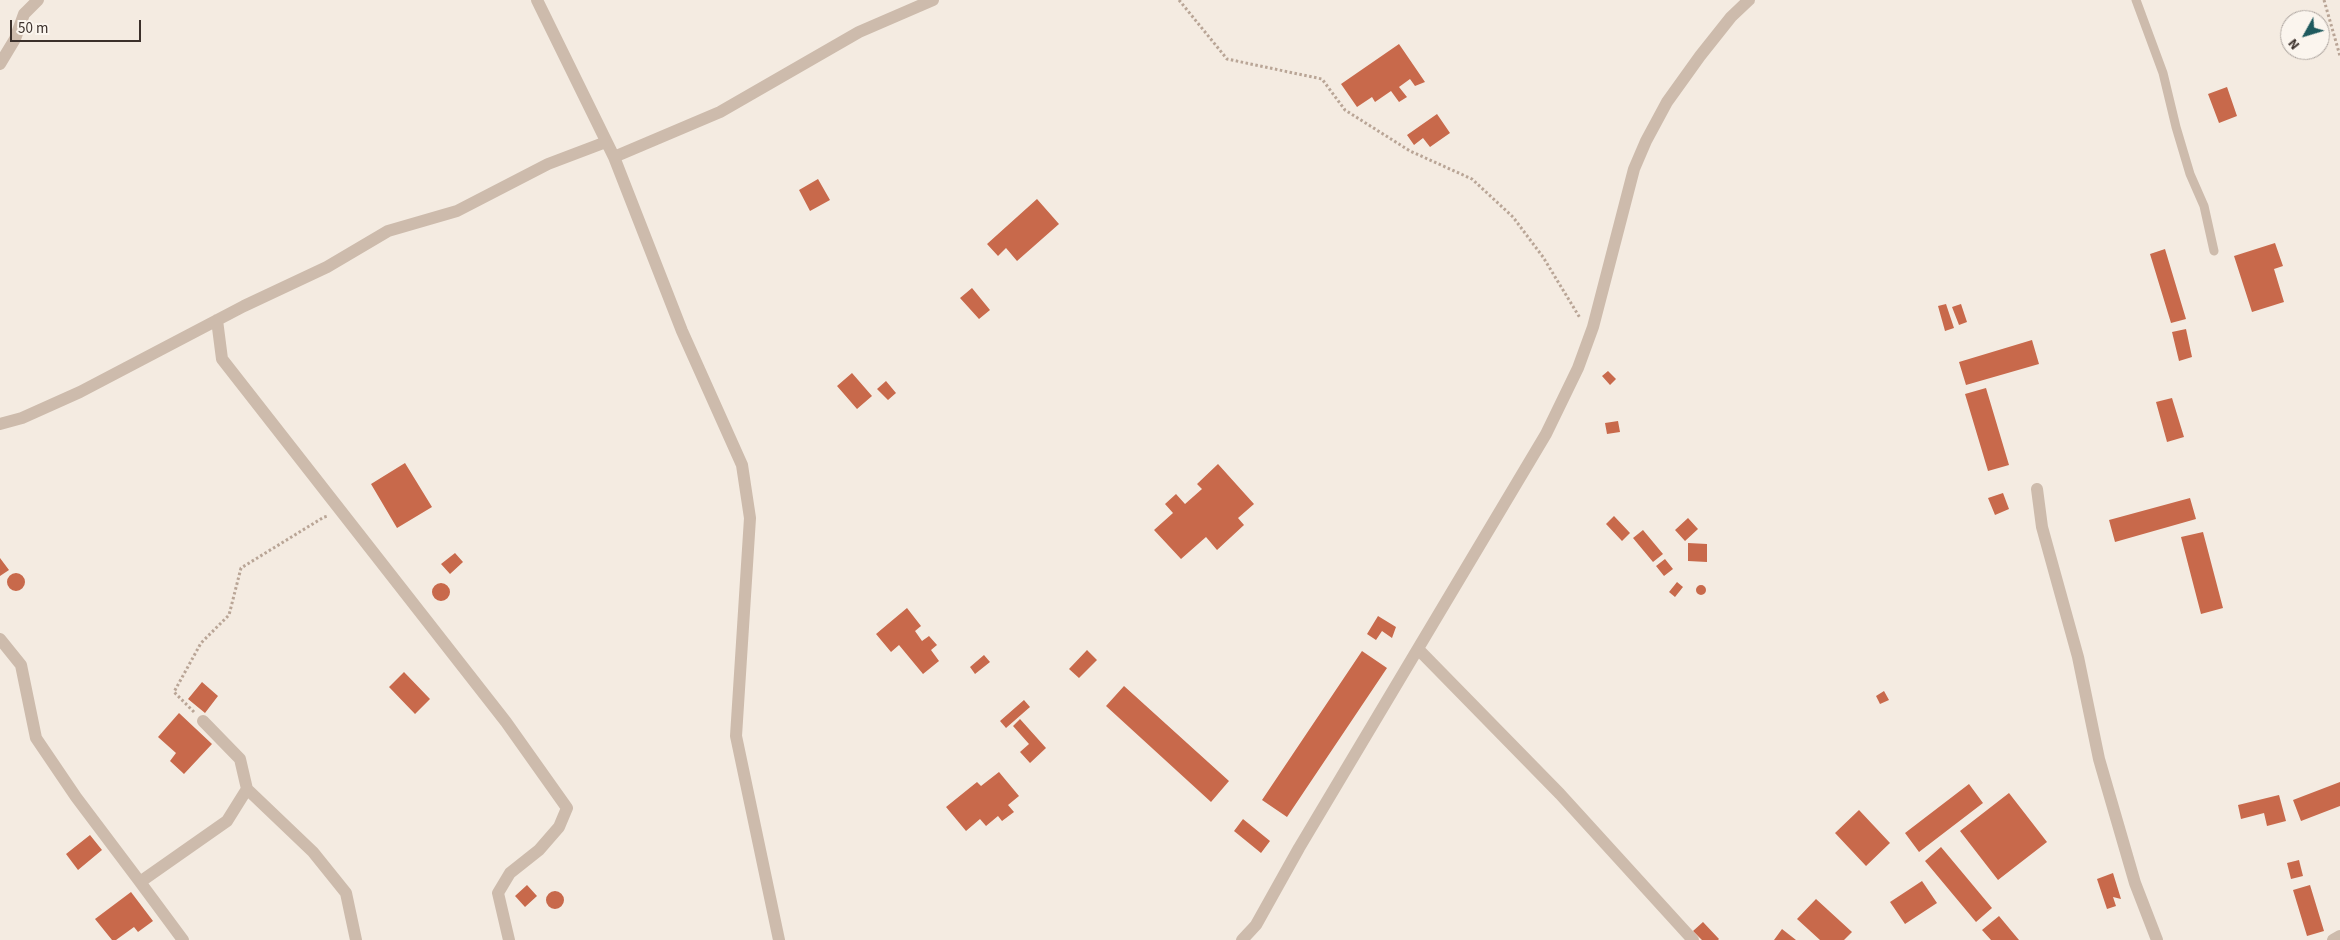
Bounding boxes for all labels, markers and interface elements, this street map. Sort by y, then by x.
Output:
scale bar [12,10,144,42]
north arrow [2280,10,2330,60]
text: 50 m [18,18,48,39]
text: N [2283,34,2305,54]

